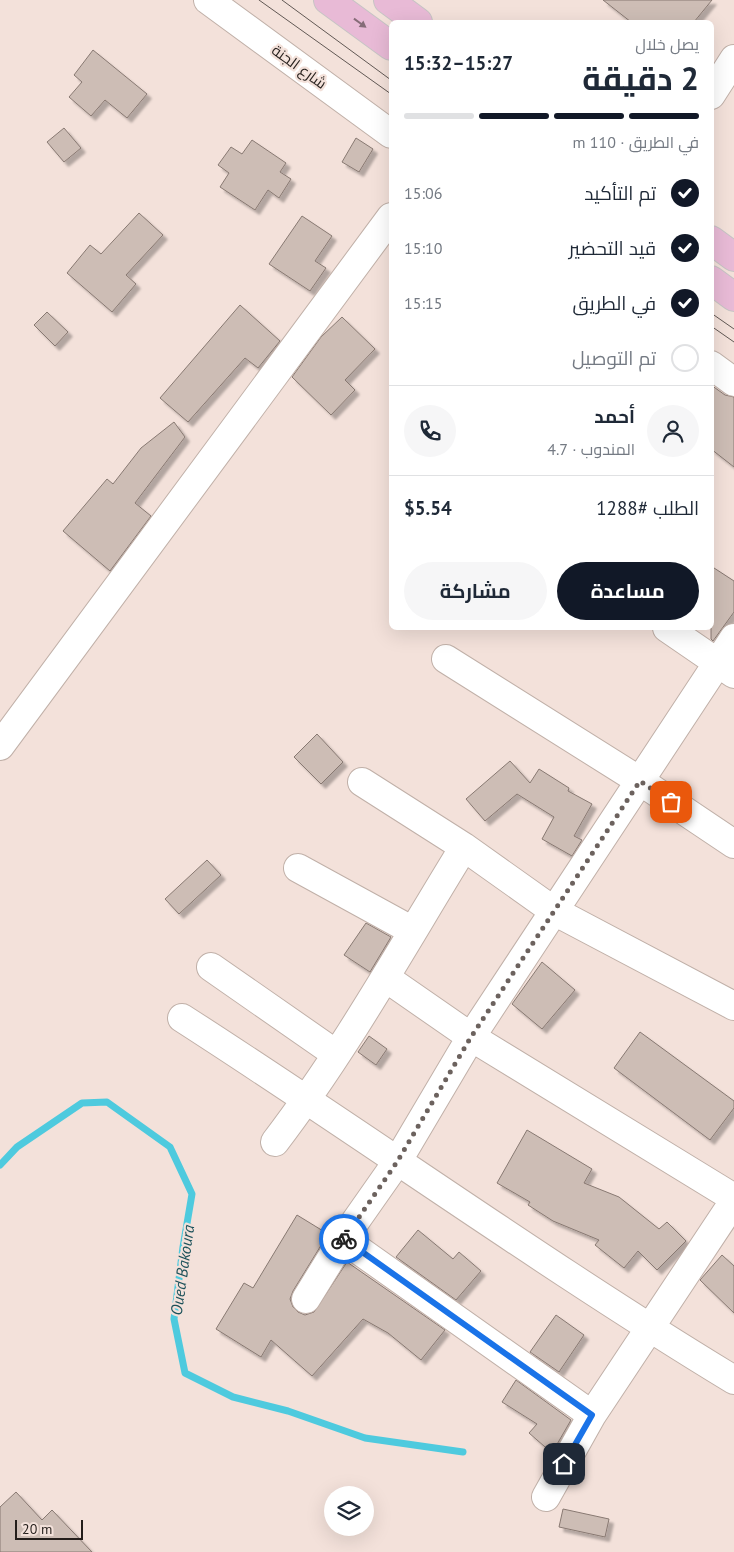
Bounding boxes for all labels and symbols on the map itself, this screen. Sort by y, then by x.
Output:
one-way arrow [353,18,367,28]
street label: شارع الجنة [267,40,331,95]
pin [650,781,692,823]
courier [319,1214,369,1264]
water label: Oued Bakoura [166,1223,198,1316]
pin [543,1443,585,1485]
scale bar [15,1517,82,1540]

